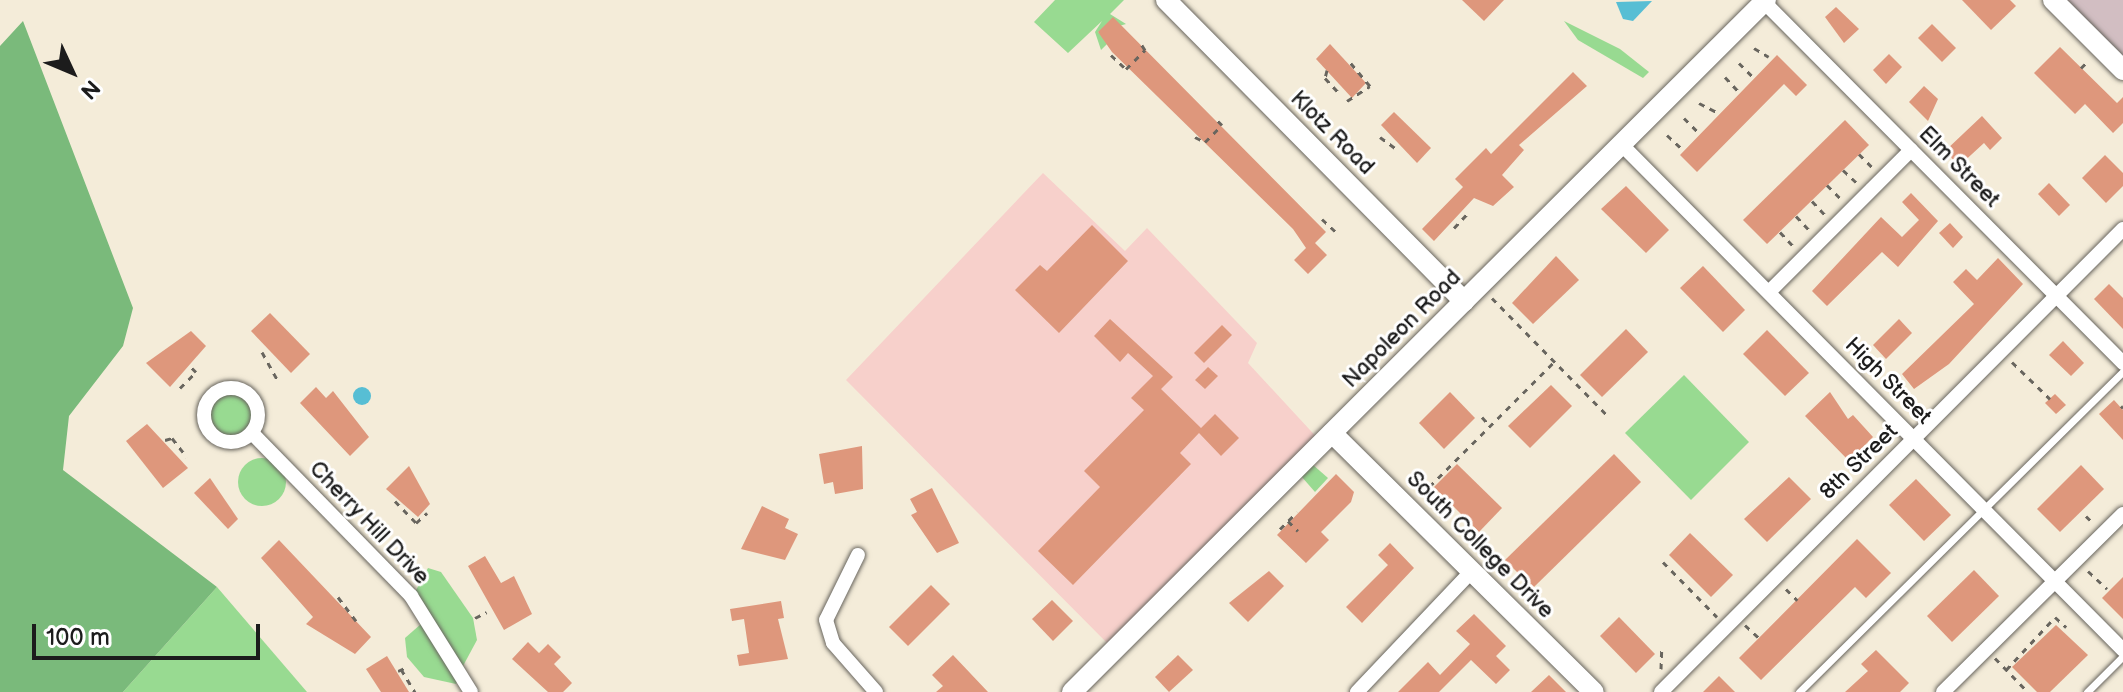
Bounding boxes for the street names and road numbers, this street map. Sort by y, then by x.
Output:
street label: Klotz Road [1285,86,1379,180]
street label: Elm Street [1913,121,2005,213]
street label: Napoleon Road [1337,264,1467,394]
street label: High Street [1839,332,1937,430]
street label: 8th Street [1815,418,1903,506]
street label: Cherry Hill Drive [303,455,435,591]
street label: South College Drive [1401,466,1559,624]

